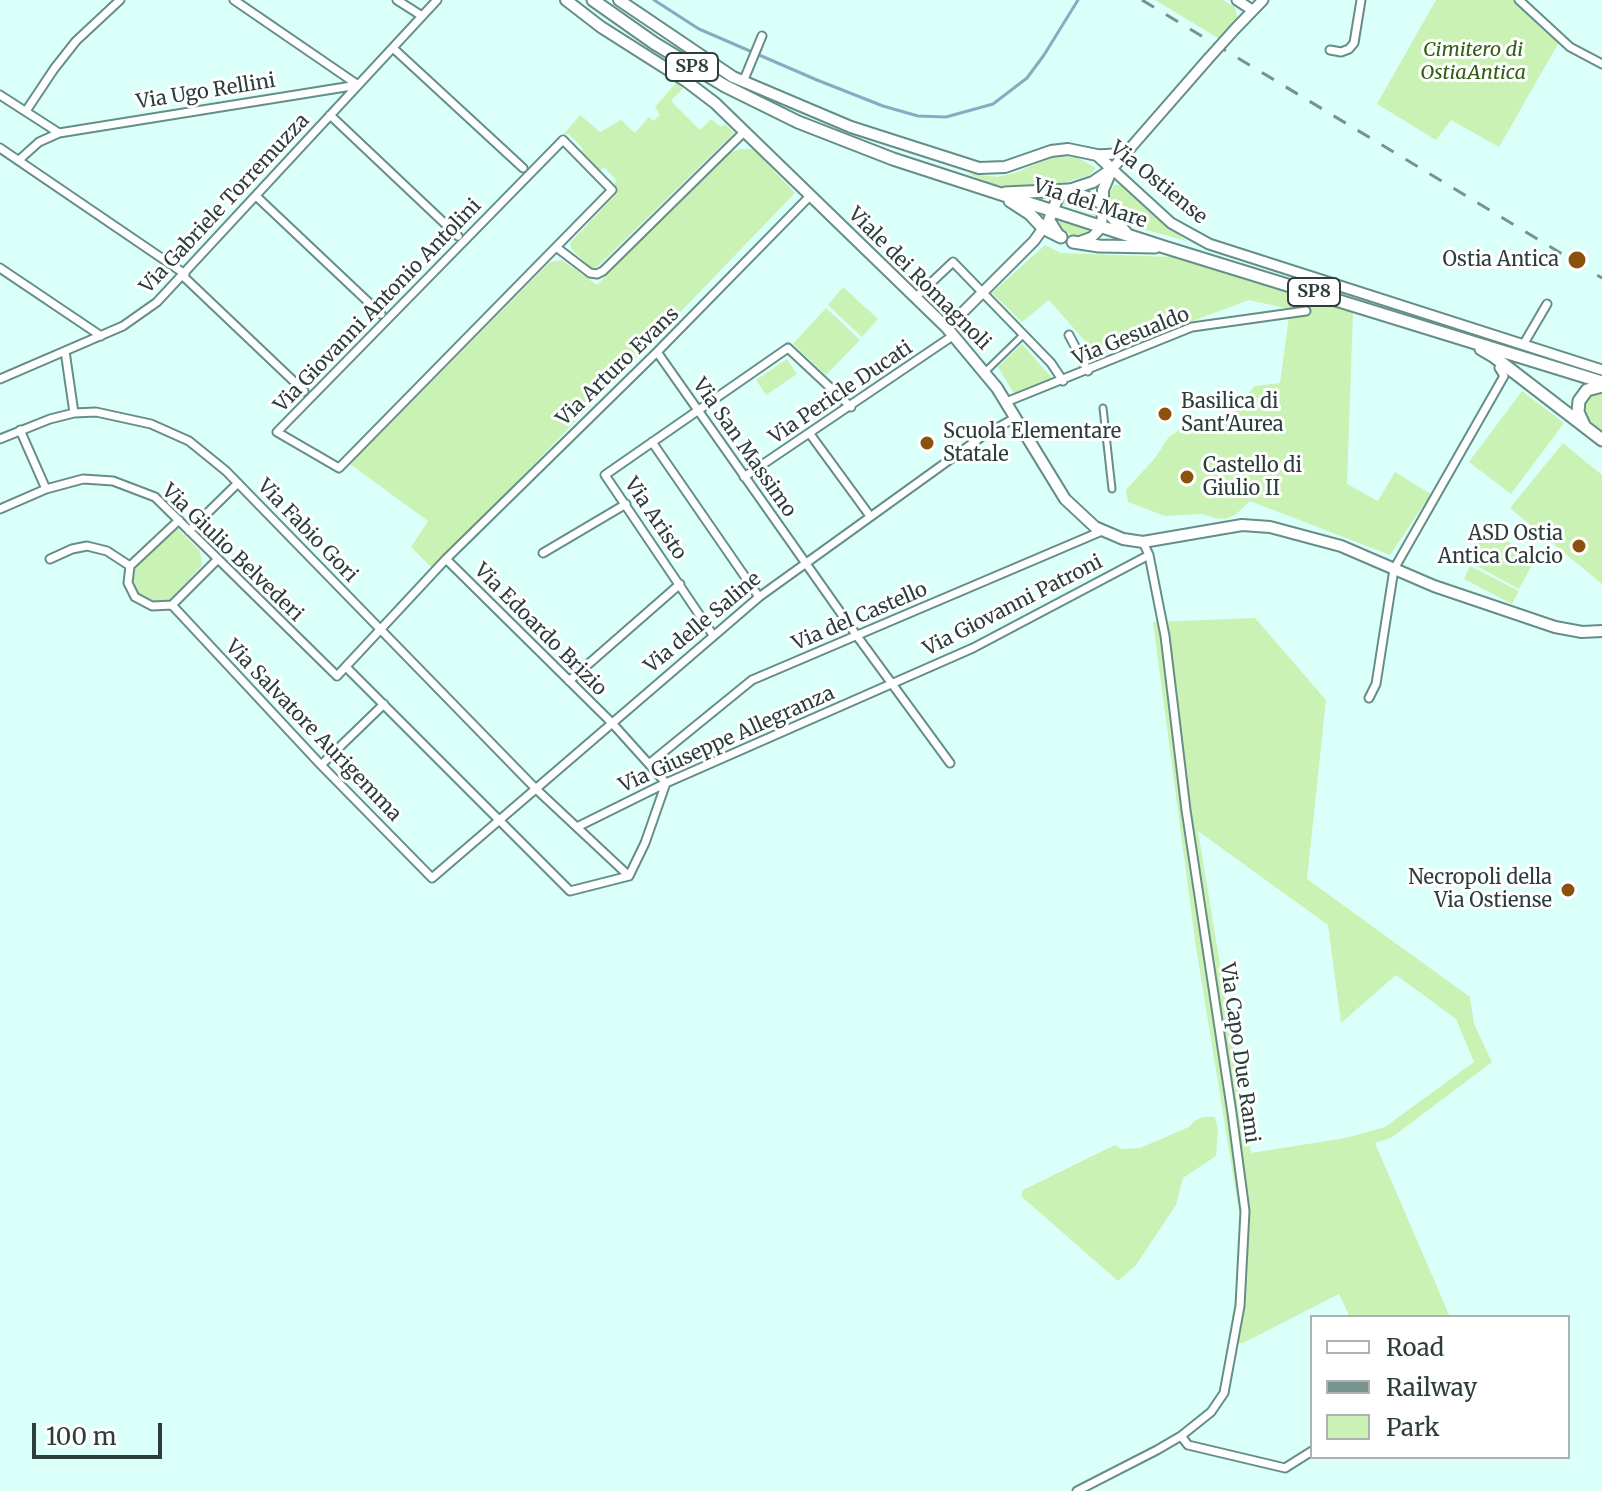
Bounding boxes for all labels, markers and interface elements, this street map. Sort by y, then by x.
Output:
park label: Cimitero di OstiaAntica [1420,38,1526,85]
road number: SP8 [666,53,718,81]
street label: Via Ugo Rellini [135,69,277,115]
street label: Via Gabriele Torremuzza [135,109,315,299]
street label: Via Ostiense [1105,137,1211,229]
street label: Via del Mare [1030,174,1150,234]
street label: Via Giovanni Antonio Antolini [269,194,487,418]
street label: Viale dei Romagnoli [843,203,995,355]
place label: Ostia Antica [1443,248,1559,272]
marker: Ostia Antica [1566,249,1588,271]
road number: SP8 [1288,278,1340,306]
street label: Via Arturo Evans [552,303,684,431]
street label: Via Gesualdo [1069,303,1193,371]
street label: Via Pericle Ducati [765,336,917,450]
street label: Via San Massimo [687,374,801,522]
place label: Basilica di Sant'Aurea [1181,390,1283,437]
marker: Basilica di Sant'Aurea [1156,405,1174,423]
place label: Scuola Elementare Statale [943,420,1121,467]
marker: Scuola Elementare Statale [918,434,936,452]
place label: Castello di Giulio II [1203,454,1302,501]
marker: Castello di Giulio II [1178,468,1196,486]
street label: Via Aristo [619,473,691,565]
street label: Via Fabio Gori [252,475,362,587]
street label: Via Giulio Belvederi [156,479,308,627]
place label: ASD Ostia Antica Calcio [1438,522,1563,569]
marker: ASD Ostia Antica Calcio [1570,537,1588,555]
street label: Via Giovanni Patroni [919,550,1107,662]
street label: Via Edoardo Brizio [469,559,611,701]
street label: Via delle Saline [640,567,766,679]
street label: Via del Castello [789,578,931,656]
street label: Via Salvatore Aurigemma [220,635,406,827]
street label: Via Giuseppe Allegranza [616,682,838,798]
place label: Necropoli della Via Ostiense [1408,866,1552,913]
marker: Necropoli della Via Ostiense [1559,881,1577,899]
street label: Via Capo Due Rami [1214,961,1264,1145]
legend [1310,1315,1570,1459]
text: Road [1386,1332,1444,1363]
text: Railway [1386,1372,1477,1403]
scale bar [36,1407,166,1457]
text: Park [1386,1412,1439,1443]
text: 100 m [46,1421,116,1452]

